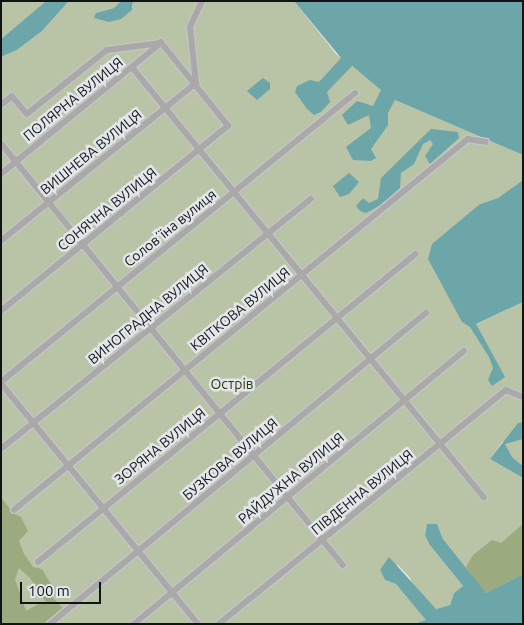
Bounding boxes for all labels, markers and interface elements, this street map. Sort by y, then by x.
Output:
street label: ПОЛЯРНА ВУЛИЦЯ [20,54,126,144]
street label: ВИШНЕВА ВУЛИЦЯ [37,106,145,198]
street label: СОНЯЧНА ВУЛИЦЯ [54,164,160,254]
street label: Соловʼїна вулиця [121,186,219,270]
street label: ВИНОГРАДНА ВУЛИЦЯ [85,260,211,368]
street label: КВІТКОВА ВУЛИЦЯ [187,264,293,354]
park label: Острів [210,376,254,392]
street label: ЗОРЯНА ВУЛИЦЯ [111,404,209,488]
street label: БУЗКОВА ВУЛИЦЯ [179,414,281,504]
street label: РАЙДУЖНА ВУЛИЦЯ [235,429,347,527]
street label: ПІВДЕННА ВУЛИЦЯ [308,446,416,538]
scale bar [22,572,104,604]
text: 100 m [28,582,70,599]

